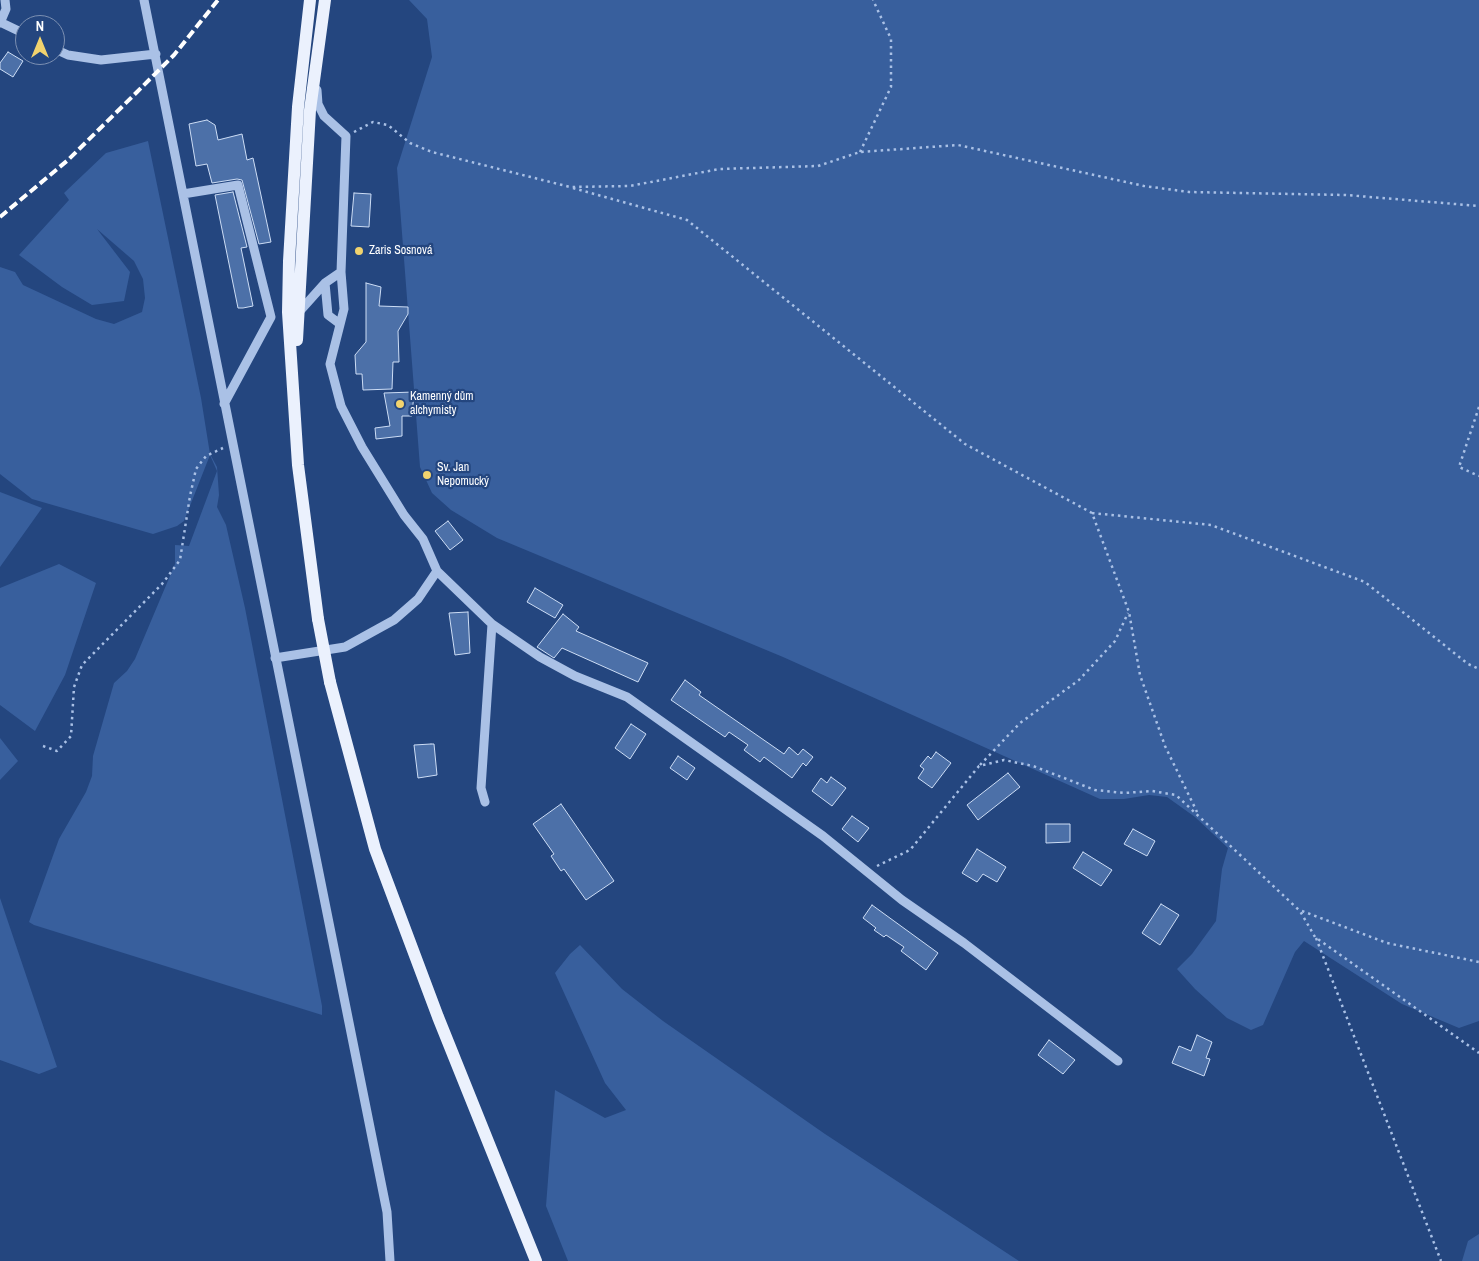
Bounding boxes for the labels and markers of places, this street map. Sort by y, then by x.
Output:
place label: Zaris Sosnová [369,244,432,258]
marker: Zaris Sosnová [353,245,365,257]
place label: Kamenný dům alchymisty [410,390,473,418]
marker: Kamenný dům alchymisty [394,398,406,410]
place label: Sv. Jan Nepomucký [437,461,489,489]
marker: Sv. Jan Nepomucký [421,469,433,481]

